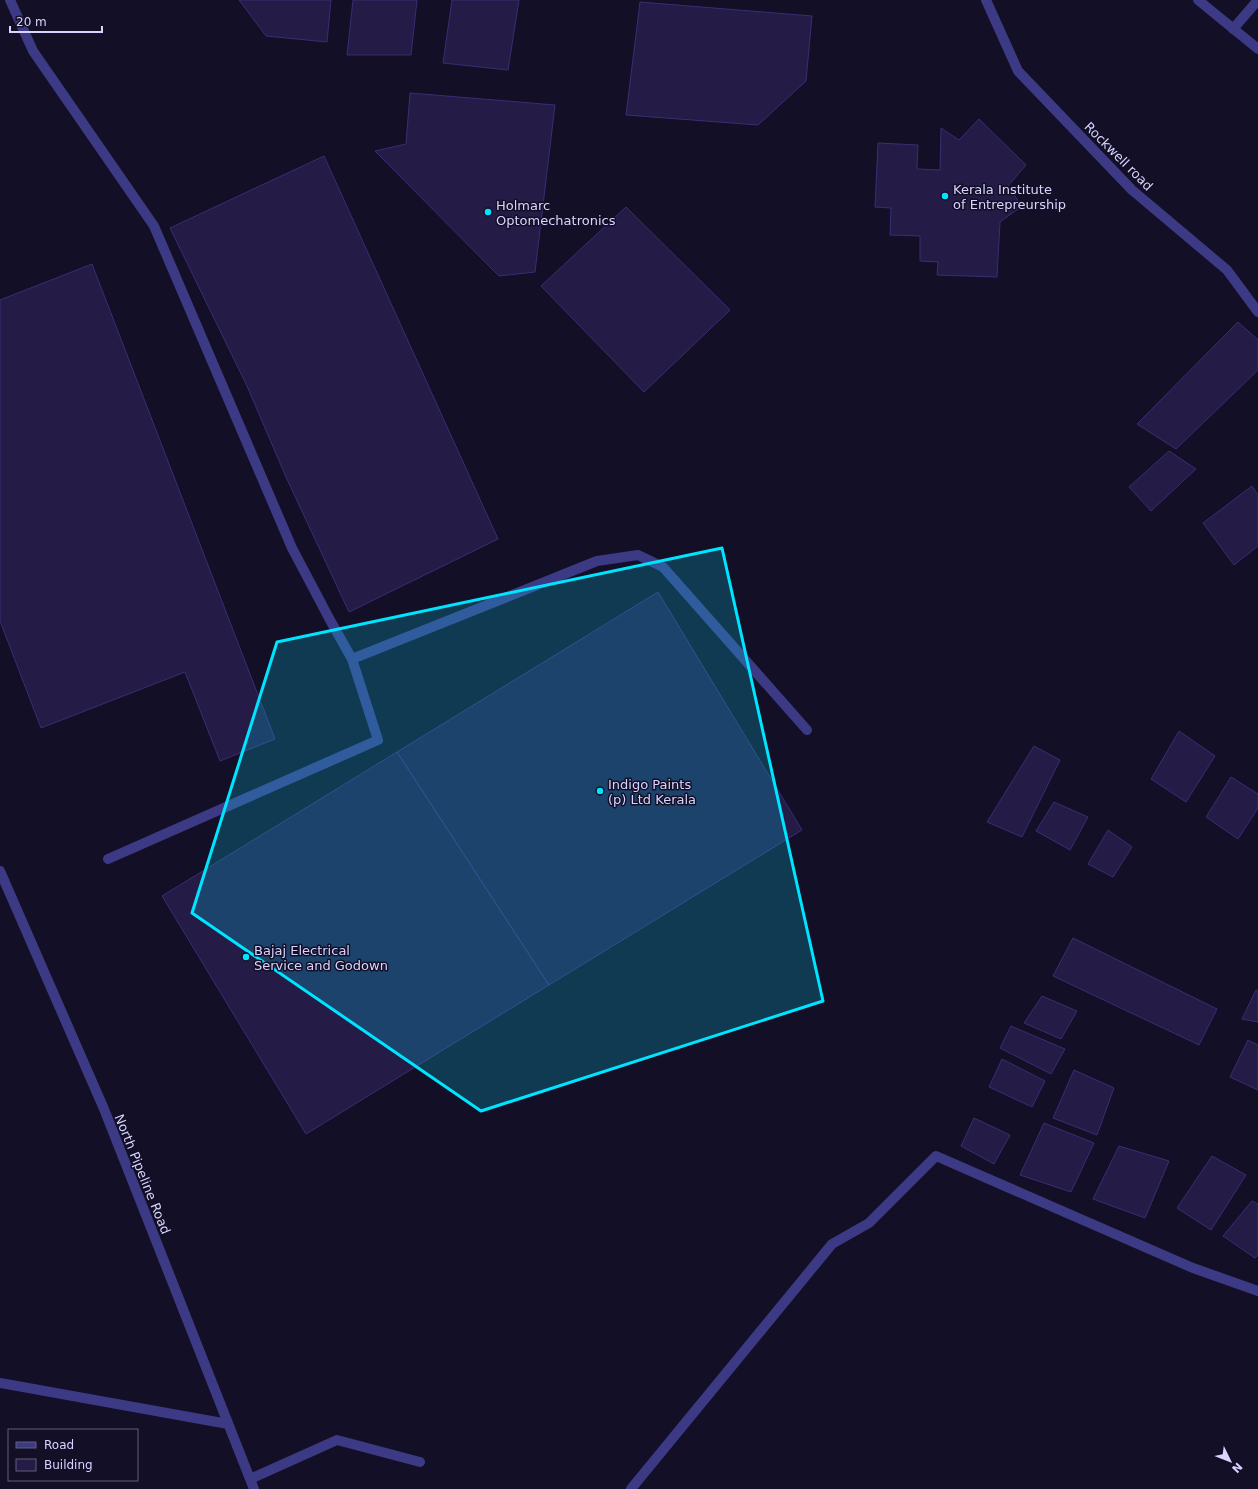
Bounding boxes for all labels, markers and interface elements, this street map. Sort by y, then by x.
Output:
scale bar [10,8,102,34]
text: 20 m [16,15,47,29]
street label: Rockwell road [1081,119,1156,194]
place label: Kerala Institute of Entrepreurship [953,182,1066,212]
marker: Kerala Institute of Entrepreurship [940,191,950,201]
place label: Holmarc Optomechatronics [496,198,616,228]
marker: Holmarc Optomechatronics [483,207,493,217]
place label: Indigo Paints (p) Ltd Kerala [608,777,696,807]
marker: Indigo Paints (p) Ltd Kerala [595,786,605,796]
place label: Bajaj Electrical Service and Godown [254,943,388,973]
marker: Bajaj Electrical Service and Godown [241,952,251,962]
street label: North Pipeline Road [112,1112,173,1236]
legend [8,1429,138,1481]
text: Road [44,1438,74,1452]
north arrow [1210,1441,1250,1481]
text: Building [44,1458,93,1472]
text: N [1229,1460,1245,1475]

